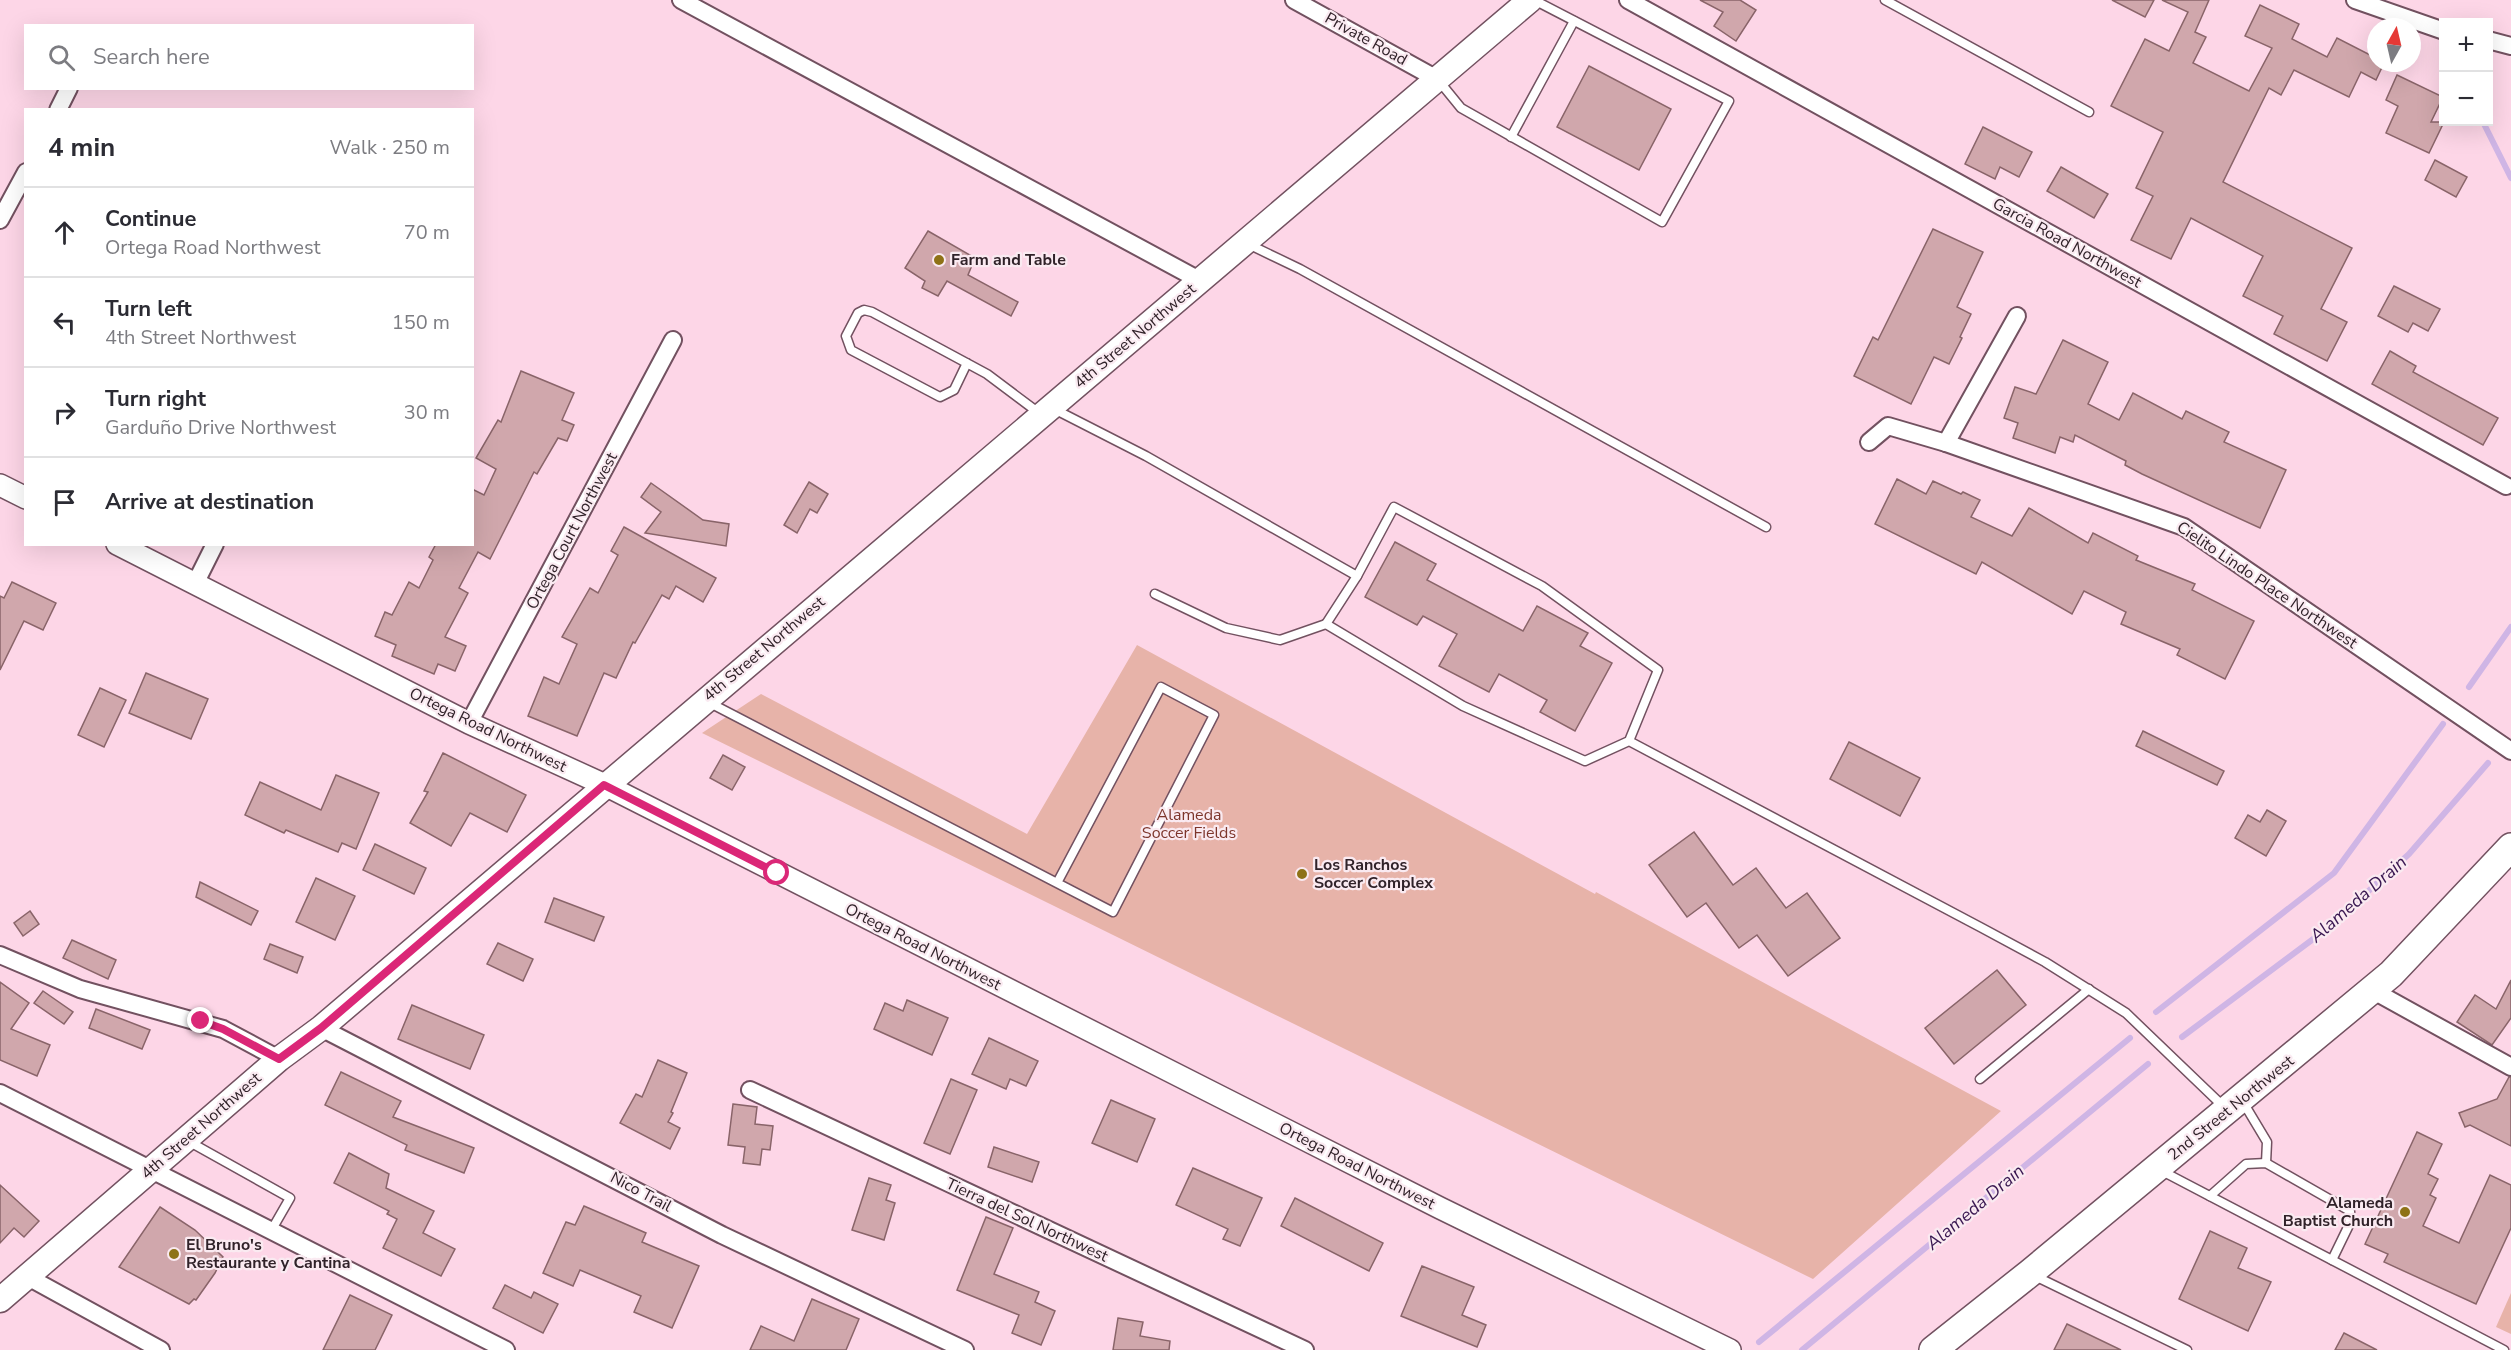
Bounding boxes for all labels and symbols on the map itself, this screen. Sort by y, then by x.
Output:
street label: Private Road [1321,7,1411,71]
north arrow [2367,18,2421,72]
street label: Garcia Road Northwest [1988,193,2146,293]
place label: Farm and Table [951,249,1066,271]
marker: Farm and Table [932,253,946,267]
street label: 4th Street Northwest [1069,278,1201,394]
street label: Ortega Court Northwest [521,448,623,613]
street label: Cielito Lindo Place Northwest [2172,516,2362,654]
street label: 4th Street Northwest [698,591,830,707]
street label: Ortega Road Northwest [406,682,571,778]
park label: Alameda Soccer Fields [1142,804,1236,844]
water label: Alameda Drain [2304,850,2412,949]
place label: Los Ranchos Soccer Complex [1314,854,1433,894]
route start [763,859,789,885]
marker: Los Ranchos Soccer Complex [1295,867,1309,881]
street label: Ortega Road Northwest [841,898,1005,996]
route end [187,1007,213,1033]
street label: 2nd Street Northwest [2163,1050,2299,1166]
street label: 4th Street Northwest [136,1067,266,1184]
street label: Ortega Road Northwest [1275,1117,1439,1215]
water label: Alameda Drain [1920,1159,2029,1256]
street label: Nico Trail [606,1167,676,1218]
street label: Tierra del Sol Northwest [942,1173,1112,1267]
place label: Alameda Baptist Church [2283,1192,2393,1232]
marker: Alameda Baptist Church [2398,1205,2412,1219]
place label: El Bruno's Restaurante y Cantina [186,1234,350,1274]
marker: El Bruno's Restaurante y Cantina [167,1247,181,1261]

